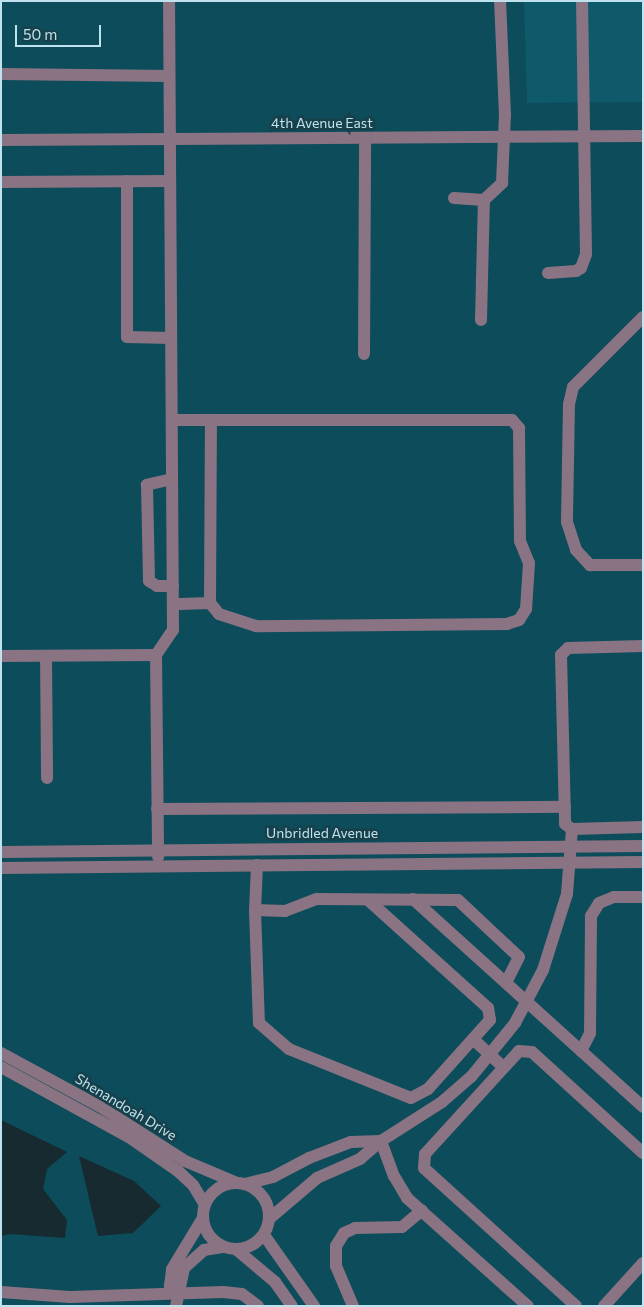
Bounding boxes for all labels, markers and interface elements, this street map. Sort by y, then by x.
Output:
scale bar [18,15,104,47]
text: 50 m [23,25,57,43]
street label: 4th Avenue East [271,115,373,131]
street label: Unbridled Avenue [266,825,378,841]
street label: Shenandoah Drive [72,1070,180,1144]

